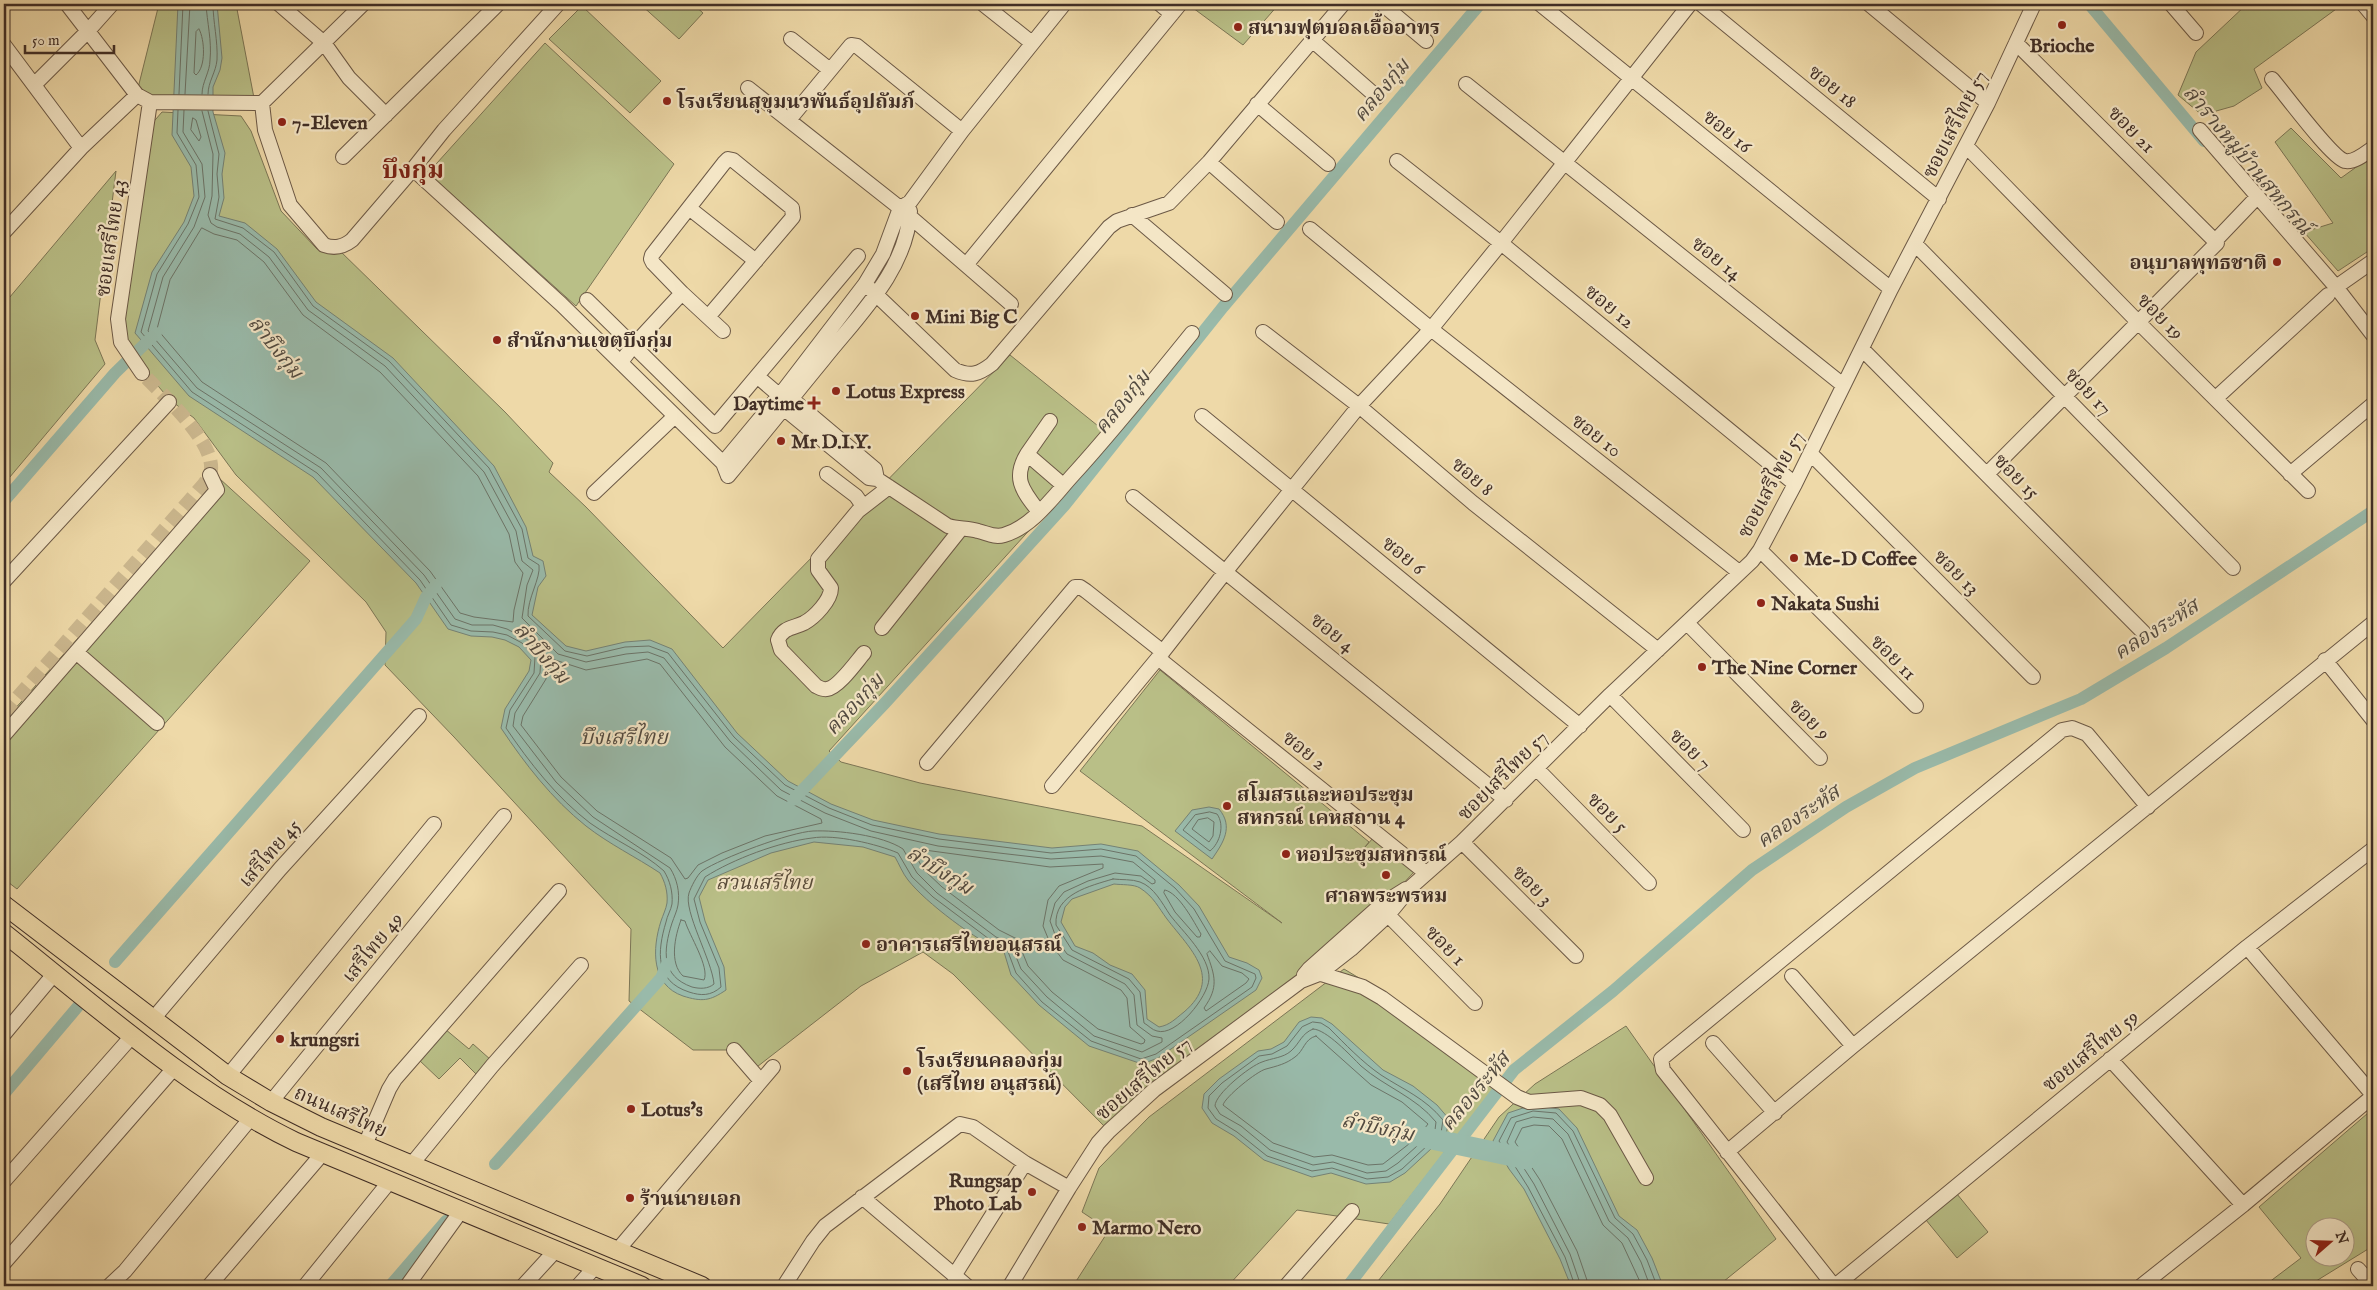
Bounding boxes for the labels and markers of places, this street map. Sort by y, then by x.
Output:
place label: สนามฟุตบอลเอื้ออาทร [1248,12,1440,41]
marker: Brioche [2056,19,2068,31]
marker: สนามฟุตบอลเอื้ออาทร [1232,21,1244,33]
place label: Brioche [2030,34,2095,59]
place label: โรงเรียนสุขุมนวพันธ์อุปถัมภ์ [676,88,915,115]
marker: โรงเรียนสุขุมนวพันธ์อุปถัมภ์ [661,95,673,107]
place label: 7-Eleven [292,111,368,136]
marker: 7-Eleven [276,116,288,128]
place label: อนุบาลพุทธชาติ [2130,251,2267,276]
marker: อนุบาลพุทธชาติ [2271,256,2283,268]
place label: Mini Big C [925,305,1018,330]
marker: Mini Big C [909,310,921,322]
place label: สำนักงานเขตบึงกุ่ม [507,329,673,354]
marker: สำนักงานเขตบึงกุ่ม [491,334,503,346]
place label: Lotus Express [846,380,965,405]
marker: Lotus Express [830,385,842,397]
place label: Daytime [733,392,805,417]
marker: Daytime [808,397,820,409]
place label: Mr D.I.Y. [791,430,871,455]
marker: Mr D.I.Y. [775,435,787,447]
place label: Me-D Coffee [1804,547,1918,572]
marker: Me-D Coffee [1788,552,1800,564]
place label: Nakata Sushi [1770,592,1880,617]
marker: Nakata Sushi [1755,597,1767,609]
place label: The Nine Corner [1711,656,1858,681]
marker: The Nine Corner [1696,661,1708,673]
place label: สโมสรและหอประชุม สหกรณ์ เคหสถาน 4 [1237,781,1414,831]
marker: สโมสรและหอประชุม สหกรณ์ เคหสถาน 4 [1221,800,1233,812]
place label: หอประชุมสหกรณ์ [1296,843,1447,868]
marker: หอประชุมสหกรณ์ [1280,848,1292,860]
marker: ศาลพระพรหม [1380,869,1392,881]
place label: ศาลพระพรหม [1325,884,1447,909]
place label: อาคารเสรีไทยอนุสรณ์ [876,931,1063,958]
marker: อาคารเสรีไทยอนุสรณ์ [860,938,872,950]
place label: krungsri [289,1028,360,1053]
marker: krungsri [274,1033,286,1045]
place label: โรงเรียนคลองกุ่ม (เสรีไทย อนุสรณ์) [916,1047,1063,1097]
marker: โรงเรียนคลองกุ่ม (เสรีไทย อนุสรณ์) [901,1065,913,1077]
place label: Lotus's [641,1098,703,1123]
marker: Lotus's [625,1103,637,1115]
place label: Rungsap Photo Lab [934,1169,1022,1217]
marker: Rungsap Photo Lab [1026,1186,1038,1198]
place label: ร้านนายเอก [640,1187,741,1212]
marker: ร้านนายเอก [624,1192,636,1204]
place label: Marmo Nero [1092,1216,1202,1241]
marker: Marmo Nero [1076,1221,1088,1233]

